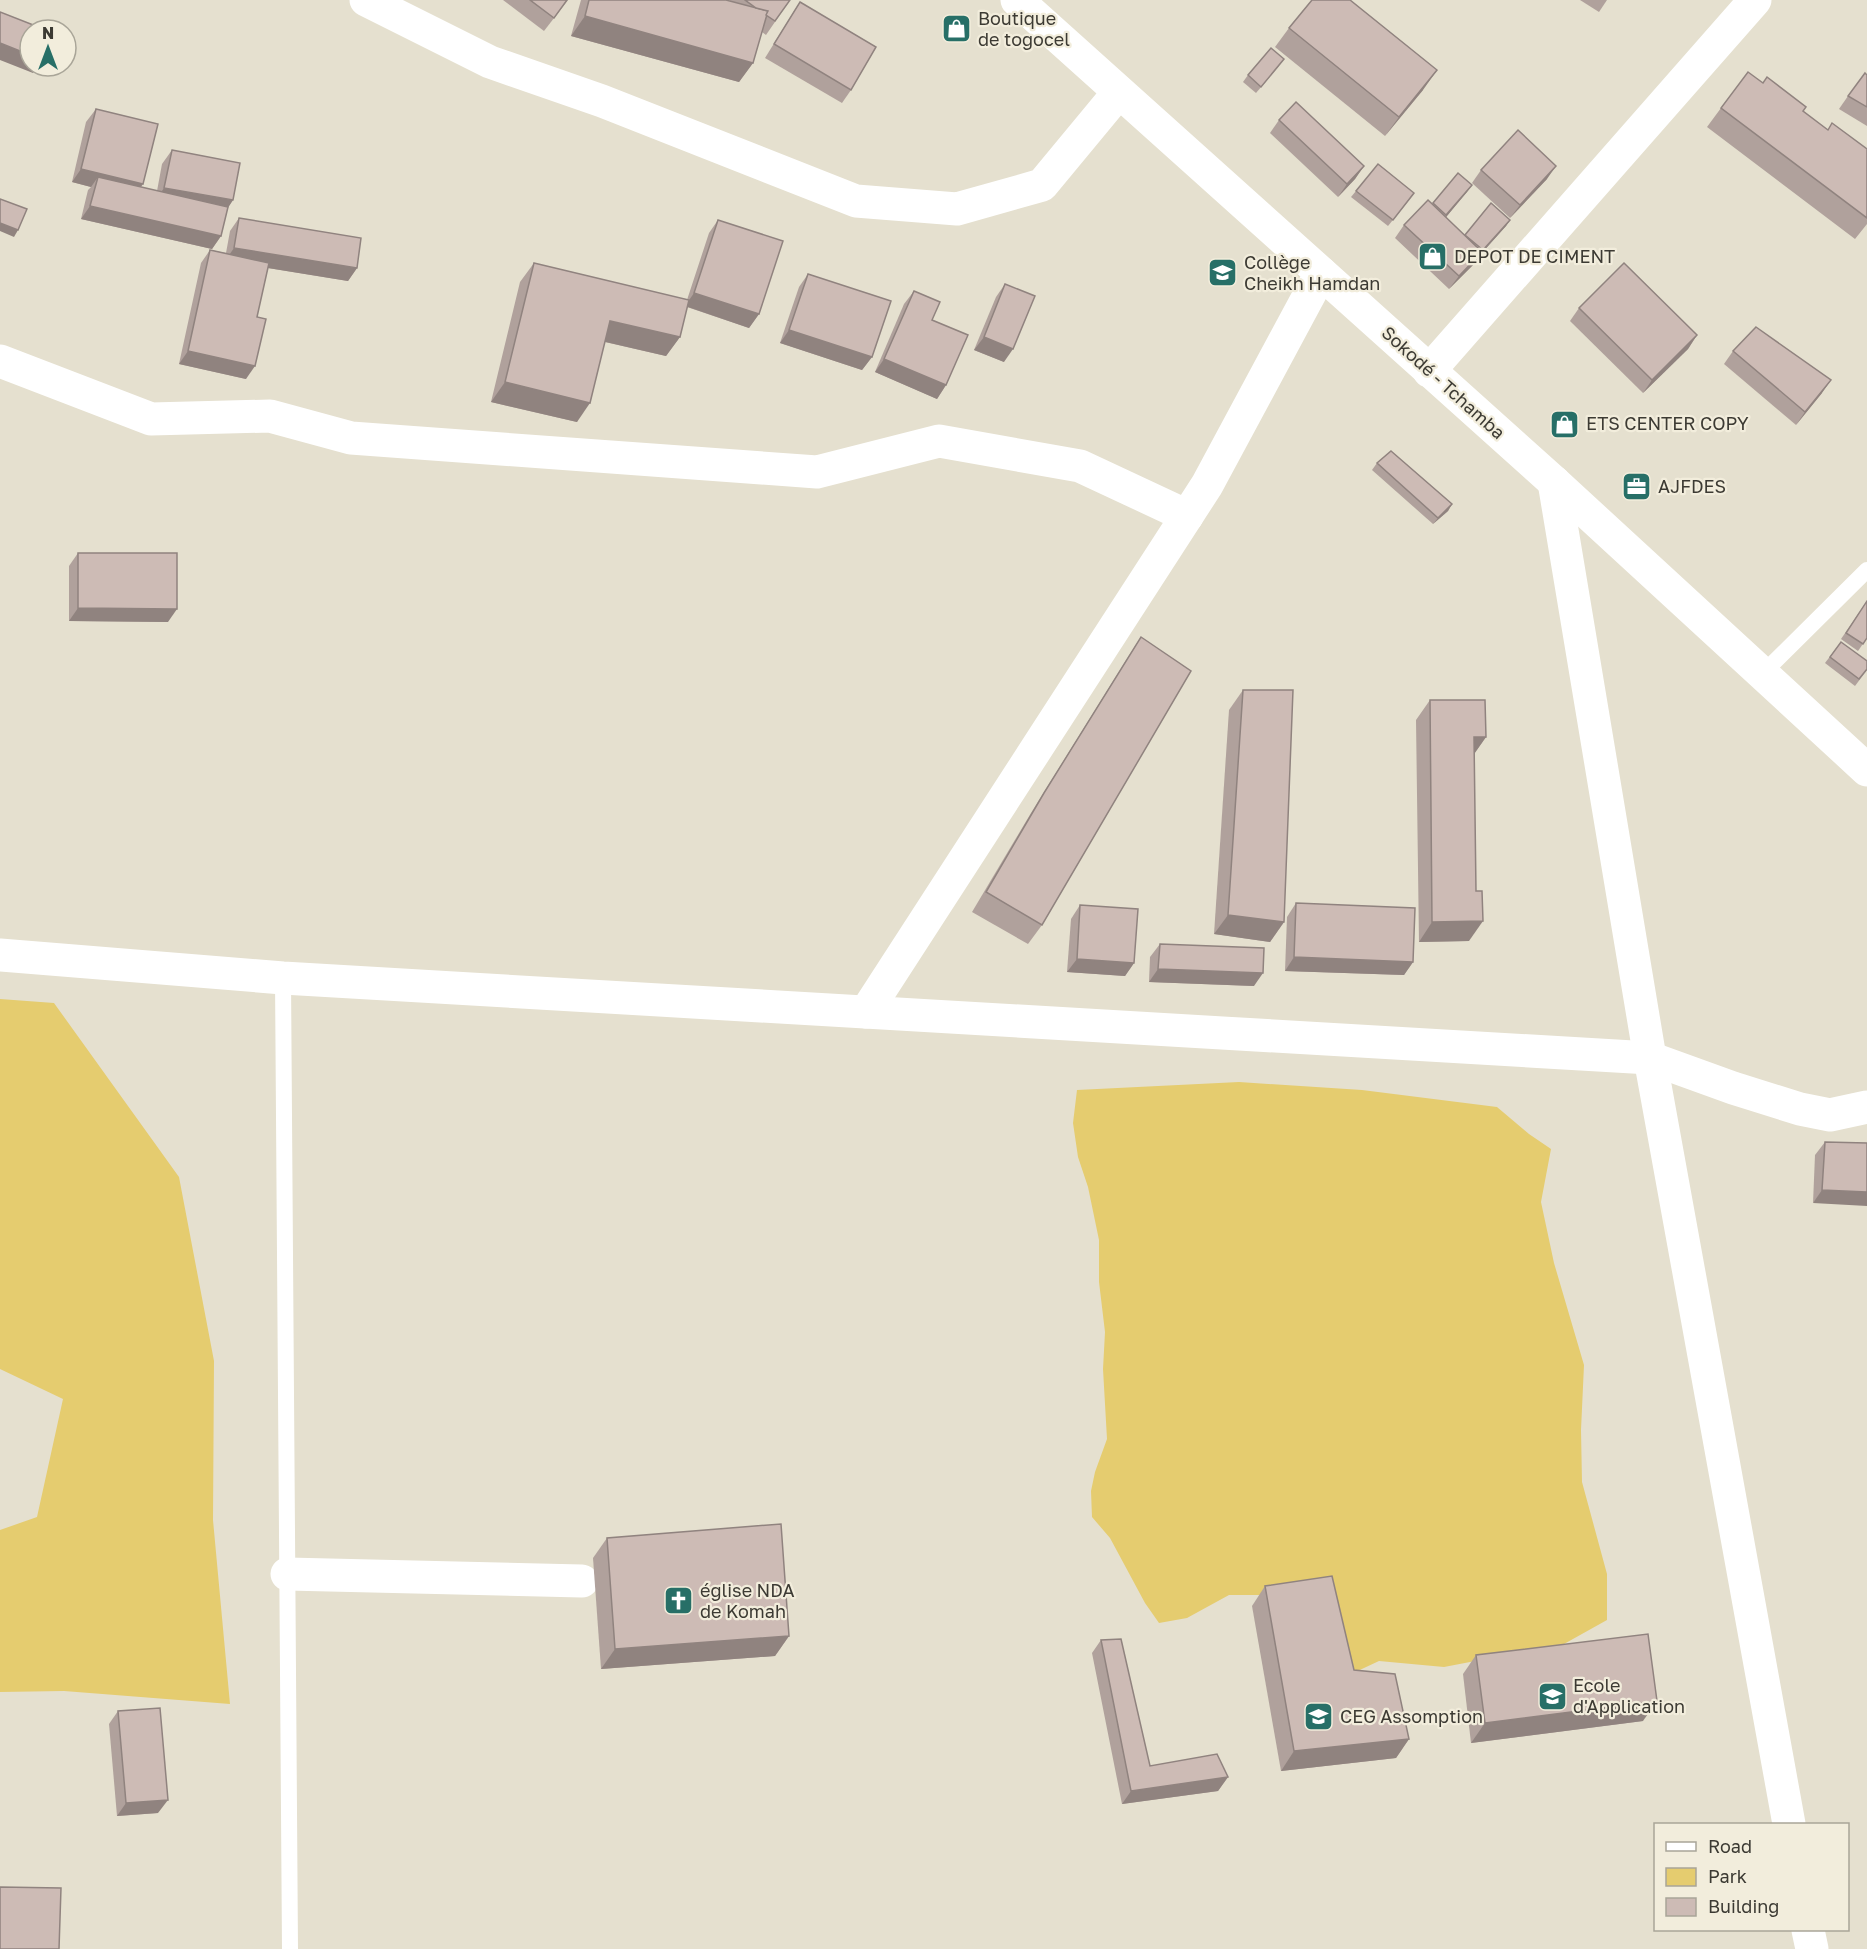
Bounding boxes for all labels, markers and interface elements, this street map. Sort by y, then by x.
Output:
place label: Boutique de togocel [978,7,1070,50]
shop icon: Boutique de togocel [941,13,973,45]
north arrow [18,18,78,78]
text: N [42,23,54,43]
shop icon: DEPOT DE CIMENT [1417,241,1449,273]
place label: DEPOT DE CIMENT [1454,245,1615,267]
place label: Collège Cheikh Hamdan [1244,251,1380,294]
school or university icon: Collège Cheikh Hamdan [1207,257,1239,289]
street label: Sokodé - Tchamba [1378,321,1510,443]
shop icon: ETS CENTER COPY [1549,408,1581,440]
place label: ETS CENTER COPY [1586,412,1749,434]
office icon: AJFDES [1621,471,1653,503]
place label: AJFDES [1658,475,1726,497]
place label: église NDA de Komah [700,1579,795,1622]
church icon: église NDA de Komah [663,1585,695,1617]
place label: Ecole d'Application [1573,1674,1685,1717]
school or university icon: Ecole d'Application [1536,1680,1568,1712]
school or university icon: CEG Assomption [1303,1701,1335,1733]
place label: CEG Assomption [1340,1705,1483,1727]
legend [1654,1823,1849,1931]
text: Road [1708,1835,1752,1857]
text: Park [1708,1865,1747,1887]
text: Building [1708,1895,1779,1917]

